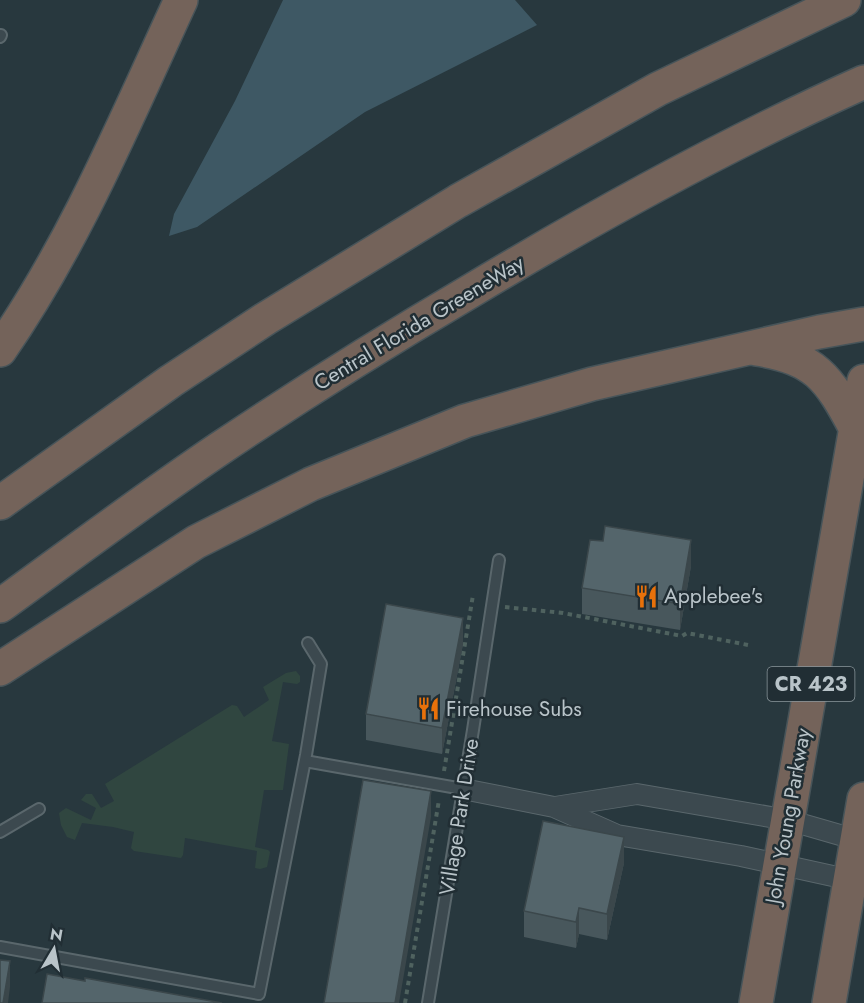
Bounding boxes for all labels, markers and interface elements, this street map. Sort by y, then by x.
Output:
street label: Central Florida GreeneWay [308,248,530,398]
place label: Applebee's [664,581,763,611]
restaurant icon: Applebee's [633,583,659,609]
road number: CR 423 [768,667,854,701]
place label: Firehouse Subs [446,694,582,724]
restaurant icon: Firehouse Subs [415,696,441,722]
street label: John Young Parkway [757,725,818,909]
street label: Village Park Drive [432,736,486,898]
north arrow [24,919,84,979]
text: N [48,922,65,947]

